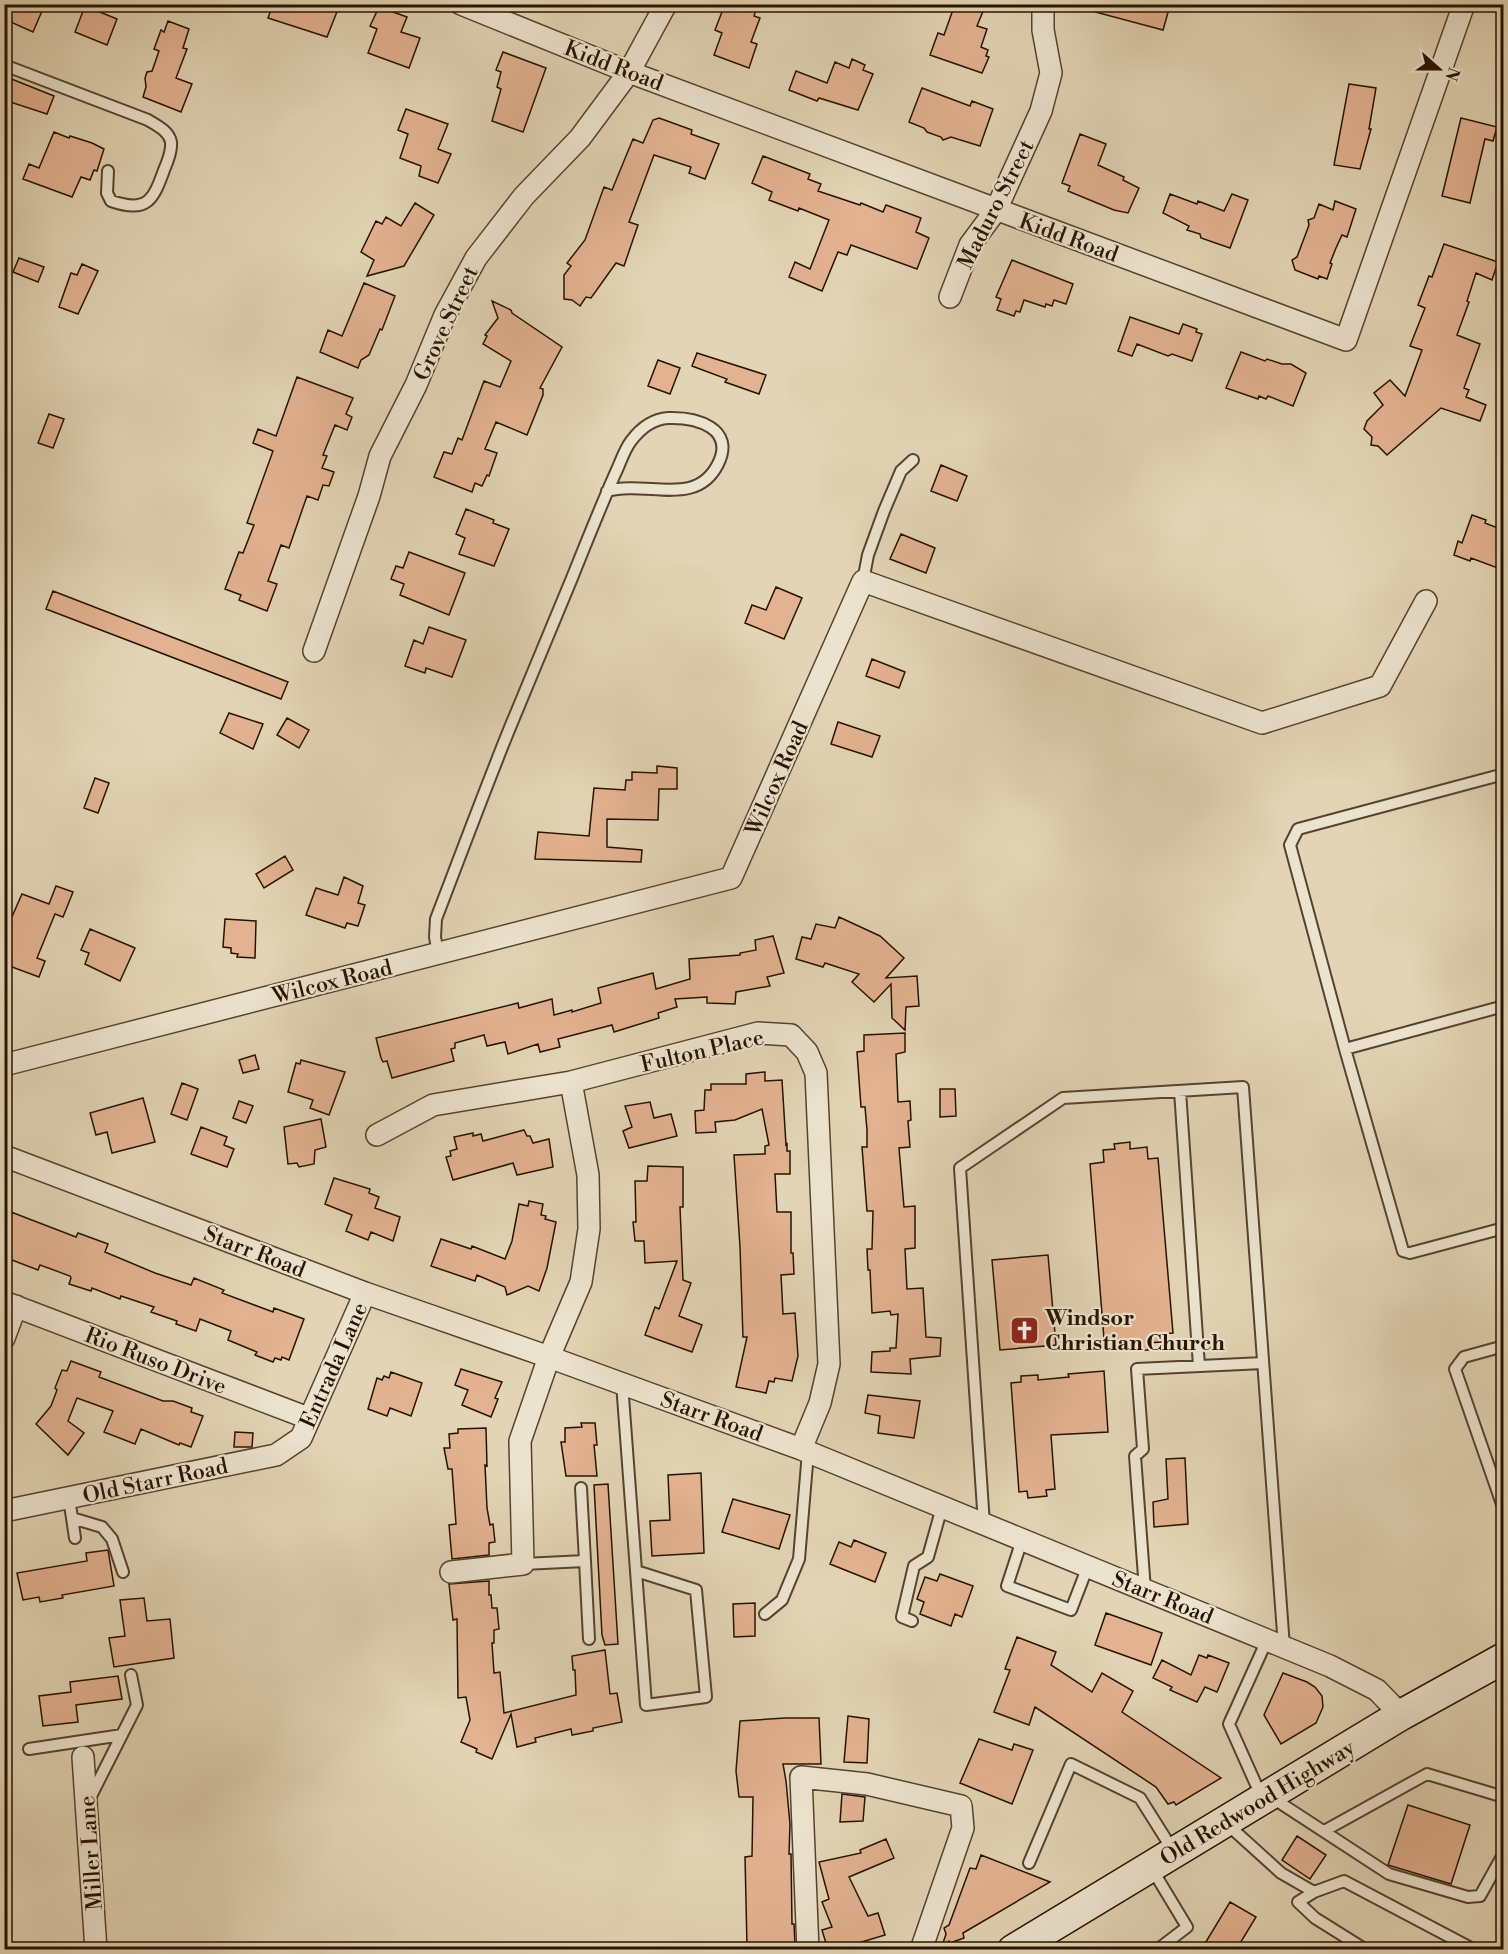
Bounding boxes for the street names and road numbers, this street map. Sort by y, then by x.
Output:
street label: Kidd Road [560,35,667,98]
street label: Maduro Street [952,135,1041,274]
street label: Kidd Road [1015,208,1122,269]
street label: Grove Street [408,262,485,385]
street label: Wilcox Road [740,717,815,841]
street label: Wilcox Road [269,954,396,1011]
street label: Fulton Place [638,1024,767,1079]
street label: Starr Road [200,1221,310,1284]
street label: Entrada Lane [295,1299,374,1433]
street label: Rio Ruso Drive [81,1322,230,1401]
street label: Starr Road [657,1386,767,1449]
street label: Old Starr Road [80,1453,231,1510]
street label: Starr Road [1108,1566,1218,1631]
street label: Old Redwood Highway [1155,1734,1360,1872]
street label: Miller Lane [74,1795,109,1911]

